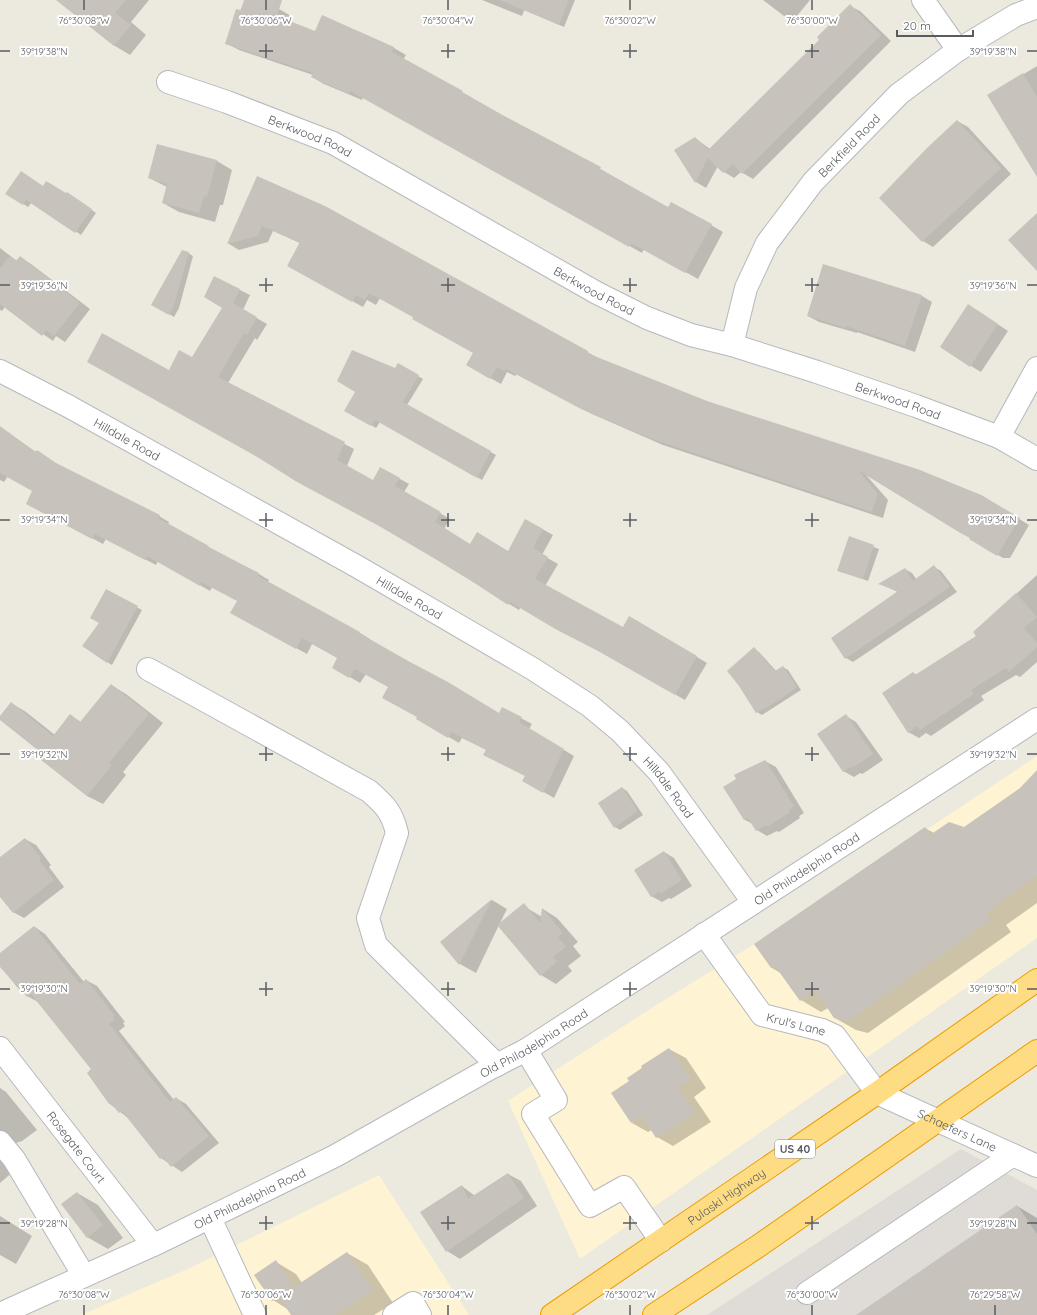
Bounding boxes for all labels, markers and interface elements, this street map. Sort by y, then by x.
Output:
scale bar [897,12,973,38]
text: 76°30'08"W [58,14,110,27]
text: 76°30'06"W [240,14,292,27]
text: 76°30'04"W [422,14,474,27]
text: 76°30'02"W [604,14,656,27]
text: 76°30'00"W [786,14,838,27]
text: 20 m [903,18,931,33]
text: 39°19'38"N [20,45,68,58]
text: 39°19'38"N [969,45,1017,58]
street label: Berkwood Road [266,111,355,160]
street label: Berkfield Road [815,111,883,180]
street label: Berkwood Road [551,263,637,318]
text: 39°19'36"N [20,279,68,292]
text: 39°19'36"N [969,279,1017,292]
street label: Berkwood Road [854,378,943,422]
street label: Hilldale Road [91,414,163,463]
text: 39°19'34"N [21,513,67,526]
text: 39°19'34"N [970,513,1016,526]
street label: Hilldale Road [374,572,445,622]
text: 39°19'32"N [20,748,68,761]
text: 39°19'32"N [969,748,1017,761]
street label: Hilldale Road [640,753,697,821]
street label: Old Philadelphia Road [751,829,862,908]
text: 39°19'30"N [20,982,68,995]
text: 39°19'30"N [969,982,1017,995]
street label: Old Philadelphia Road [477,1005,590,1080]
street label: Krul's Lane [765,1009,829,1039]
street label: Schaefers Lane [915,1105,1000,1154]
street label: Rosegate Court [44,1108,109,1186]
road number: US 40 [775,1140,815,1158]
street label: Old Philadelphia Road [191,1164,308,1232]
street label: Pulaski Highway [685,1164,768,1228]
text: 39°19'28"N [20,1217,68,1230]
text: 39°19'28"N [969,1217,1017,1230]
text: 76°30'08"W [58,1288,110,1301]
text: 76°30'06"W [240,1288,292,1301]
text: 76°30'04"W [422,1288,474,1301]
text: 76°30'02"W [604,1288,656,1301]
text: 76°30'00"W [786,1288,838,1301]
text: 76°29'58"W [970,1288,1021,1301]

